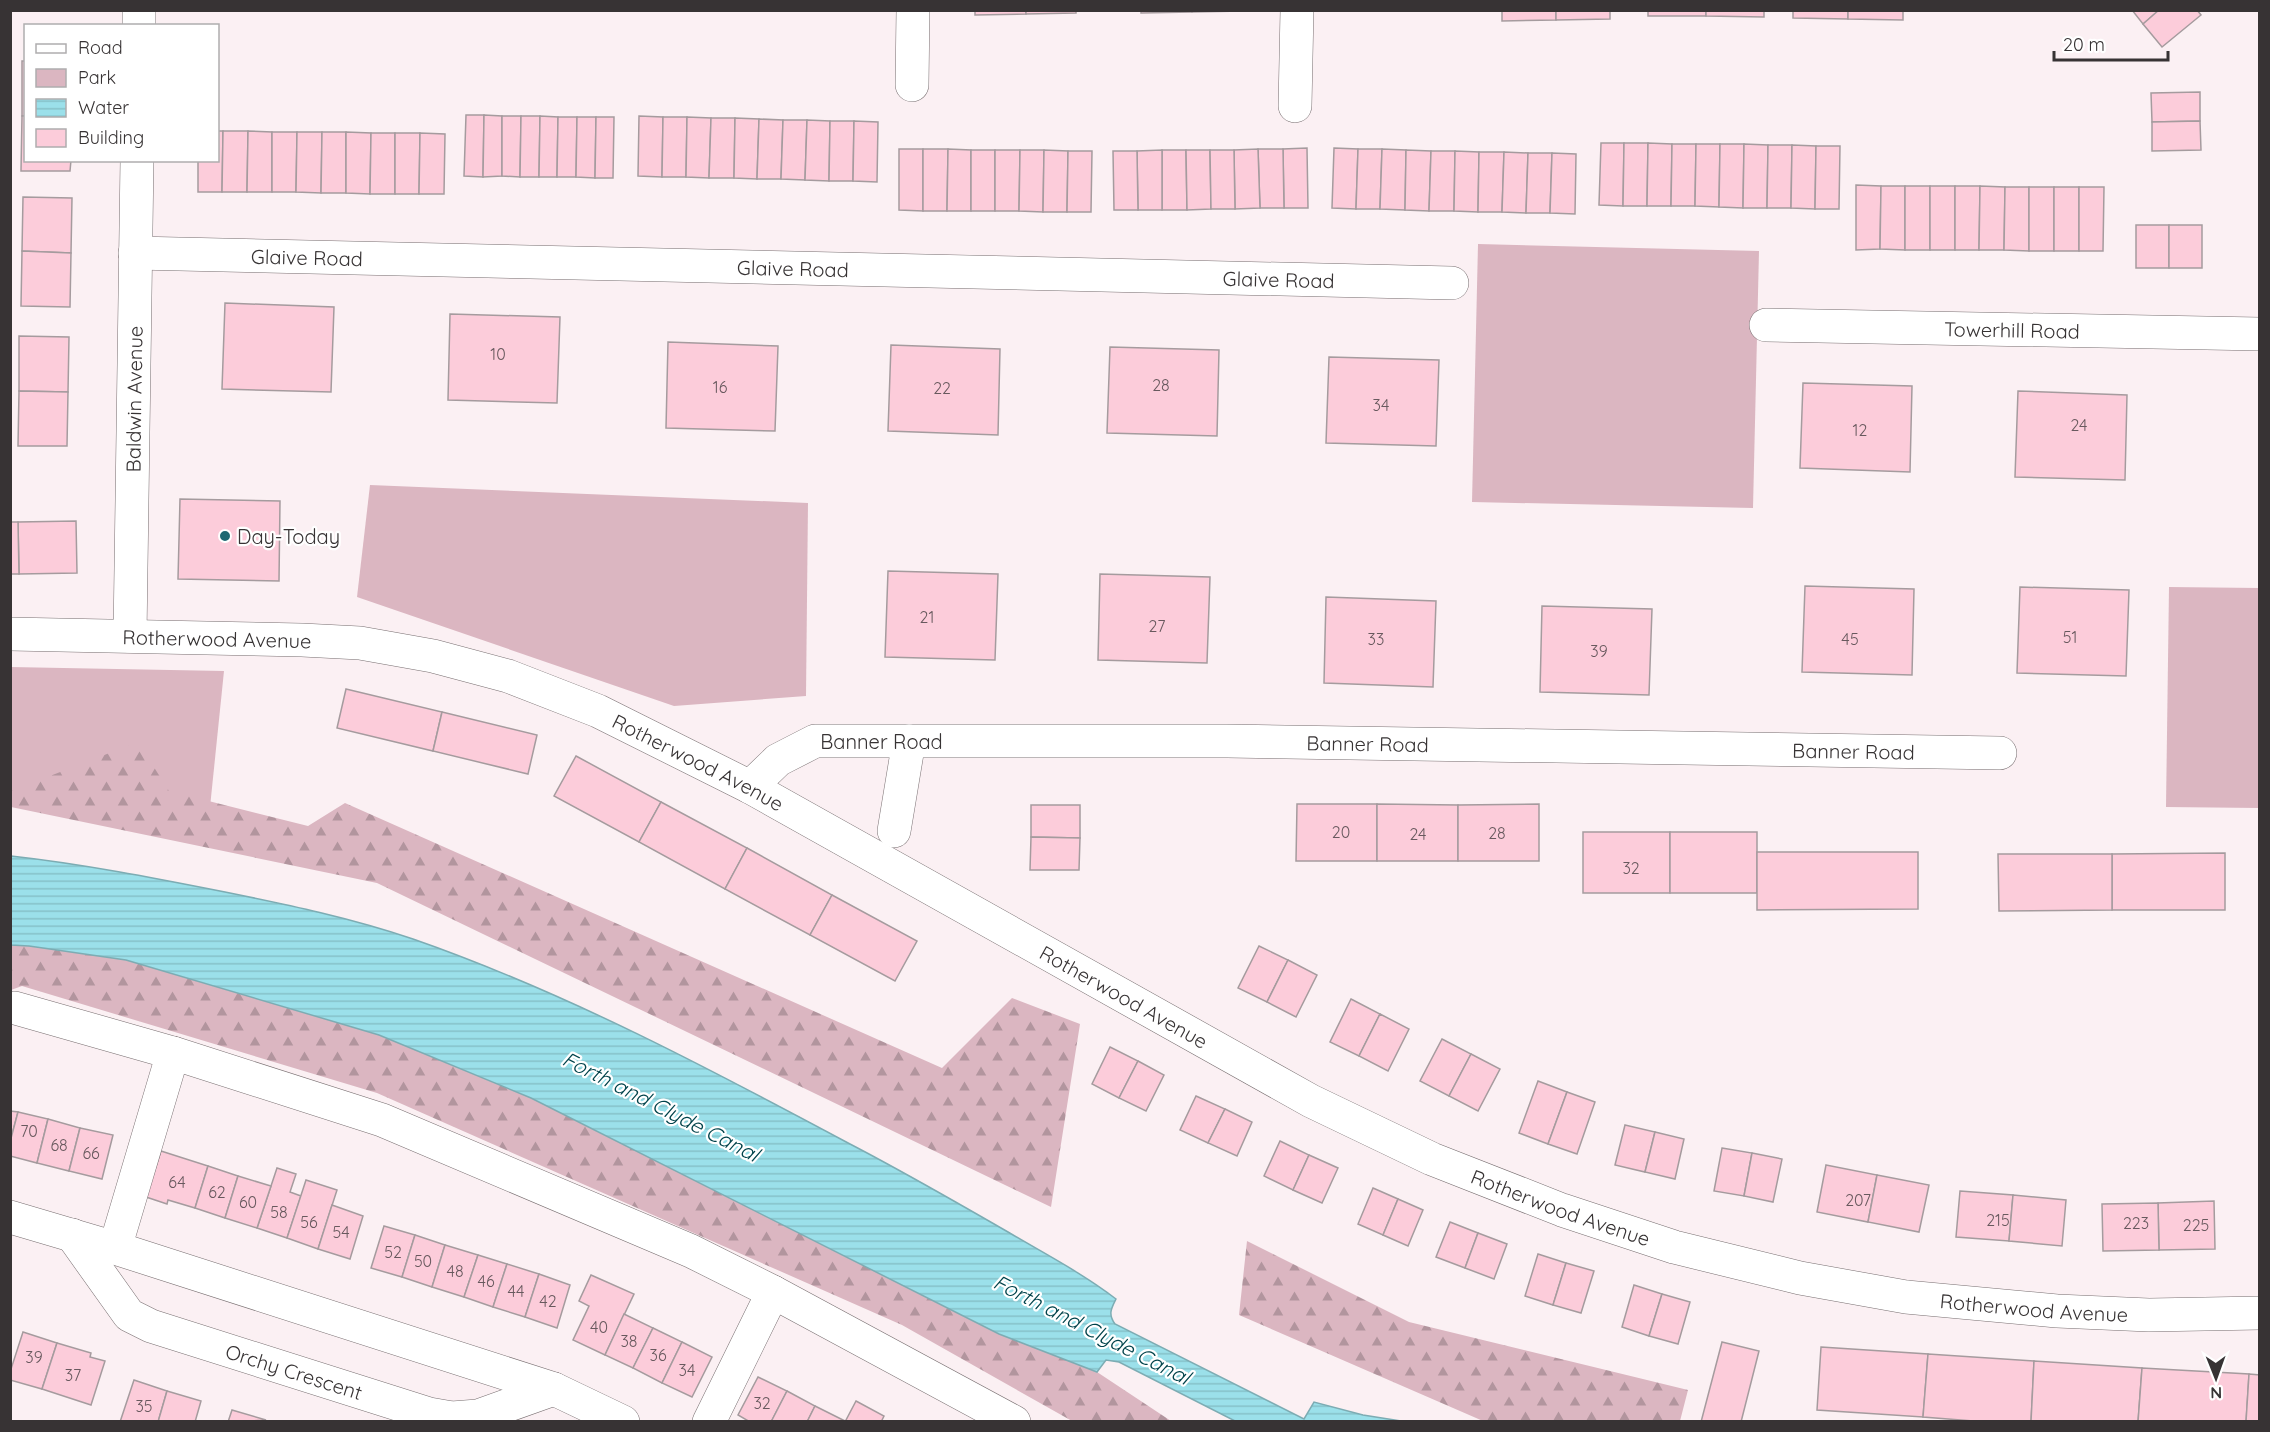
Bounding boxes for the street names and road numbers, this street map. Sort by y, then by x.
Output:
street label: Glaive Road [251,243,363,271]
street label: Glaive Road [737,254,849,282]
street label: Glaive Road [1223,265,1335,293]
street label: Towerhill Road [1944,316,2080,343]
street label: Baldwin Avenue [120,326,147,472]
street label: Rotherwood Avenue [122,624,312,653]
street label: Rotherwood Avenue [609,708,788,816]
street label: Banner Road [820,729,943,754]
street label: Banner Road [1306,730,1429,757]
street label: Banner Road [1792,737,1915,764]
street label: Rotherwood Avenue [1035,939,1212,1053]
street label: Rotherwood Avenue [1468,1163,1654,1251]
street label: Rotherwood Avenue [1939,1288,2129,1327]
street label: Orchy Crescent [223,1338,366,1405]

